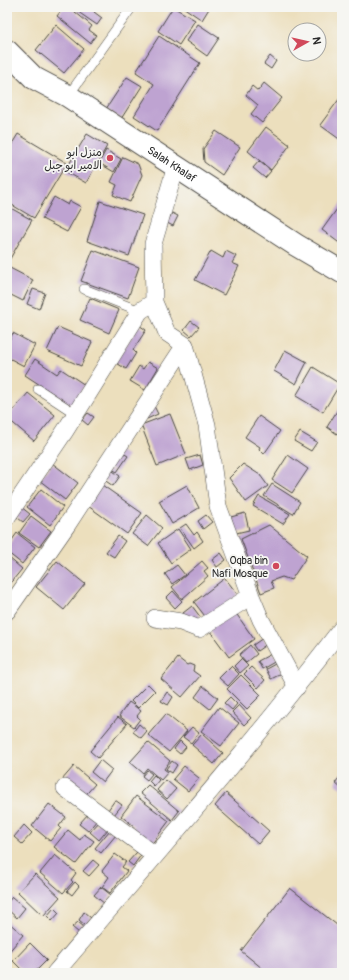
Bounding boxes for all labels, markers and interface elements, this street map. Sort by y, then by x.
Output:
north arrow [287,22,327,62]
text: N [309,36,323,46]
street label: Salah Khalaf [145,144,199,185]
place label: منزل ابو الامير ابو جبل [44,146,102,173]
marker: منزل ابو الامير ابو جبل [105,153,115,163]
place label: Oqba bin Nafi Mosque [212,554,269,580]
marker: Oqba bin Nafi Mosque [271,561,281,571]

